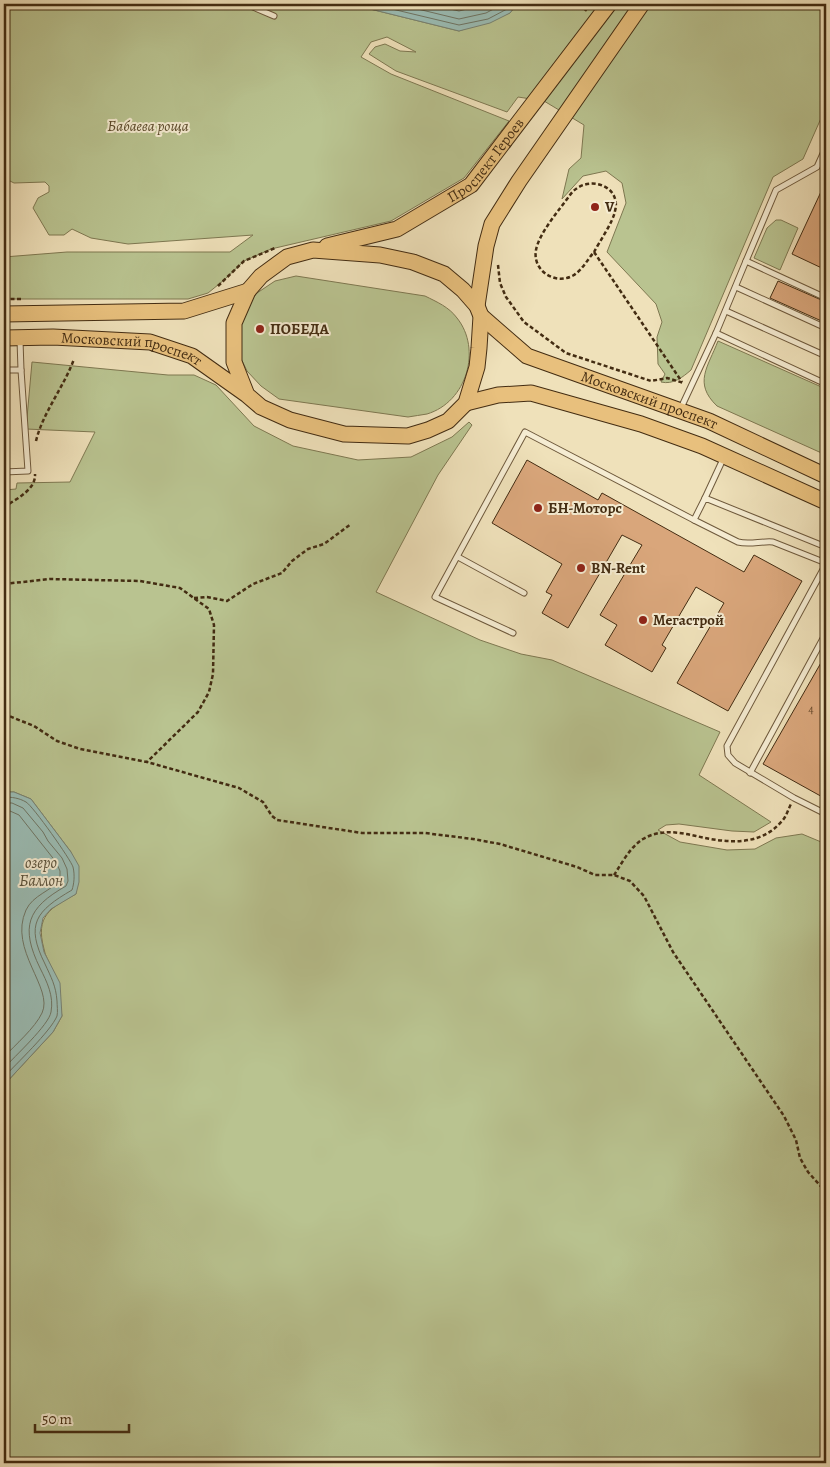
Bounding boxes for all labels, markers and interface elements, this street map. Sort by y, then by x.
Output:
street label: Проспект Героев [443,114,529,207]
park label: Бабаева роща [107,116,189,136]
place label: V [604,197,615,217]
marker: V [589,201,601,213]
place label: ПОБЕДА [270,319,330,339]
marker: ПОБЕДА [254,323,266,335]
street label: Московский проспект [60,327,207,370]
street label: Московский проспект [578,366,721,434]
place label: БН-Моторс [548,498,622,518]
marker: БН-Моторс [532,502,544,514]
place label: BN-Rent [591,558,645,578]
marker: BN-Rent [575,562,587,574]
place label: Мегастрой [653,610,724,630]
marker: Мегастрой [637,614,649,626]
house number: 4 [808,701,814,717]
water label: озеро Баллон [19,852,63,892]
scale bar [35,1402,129,1434]
text: 50 m [42,1409,72,1429]

